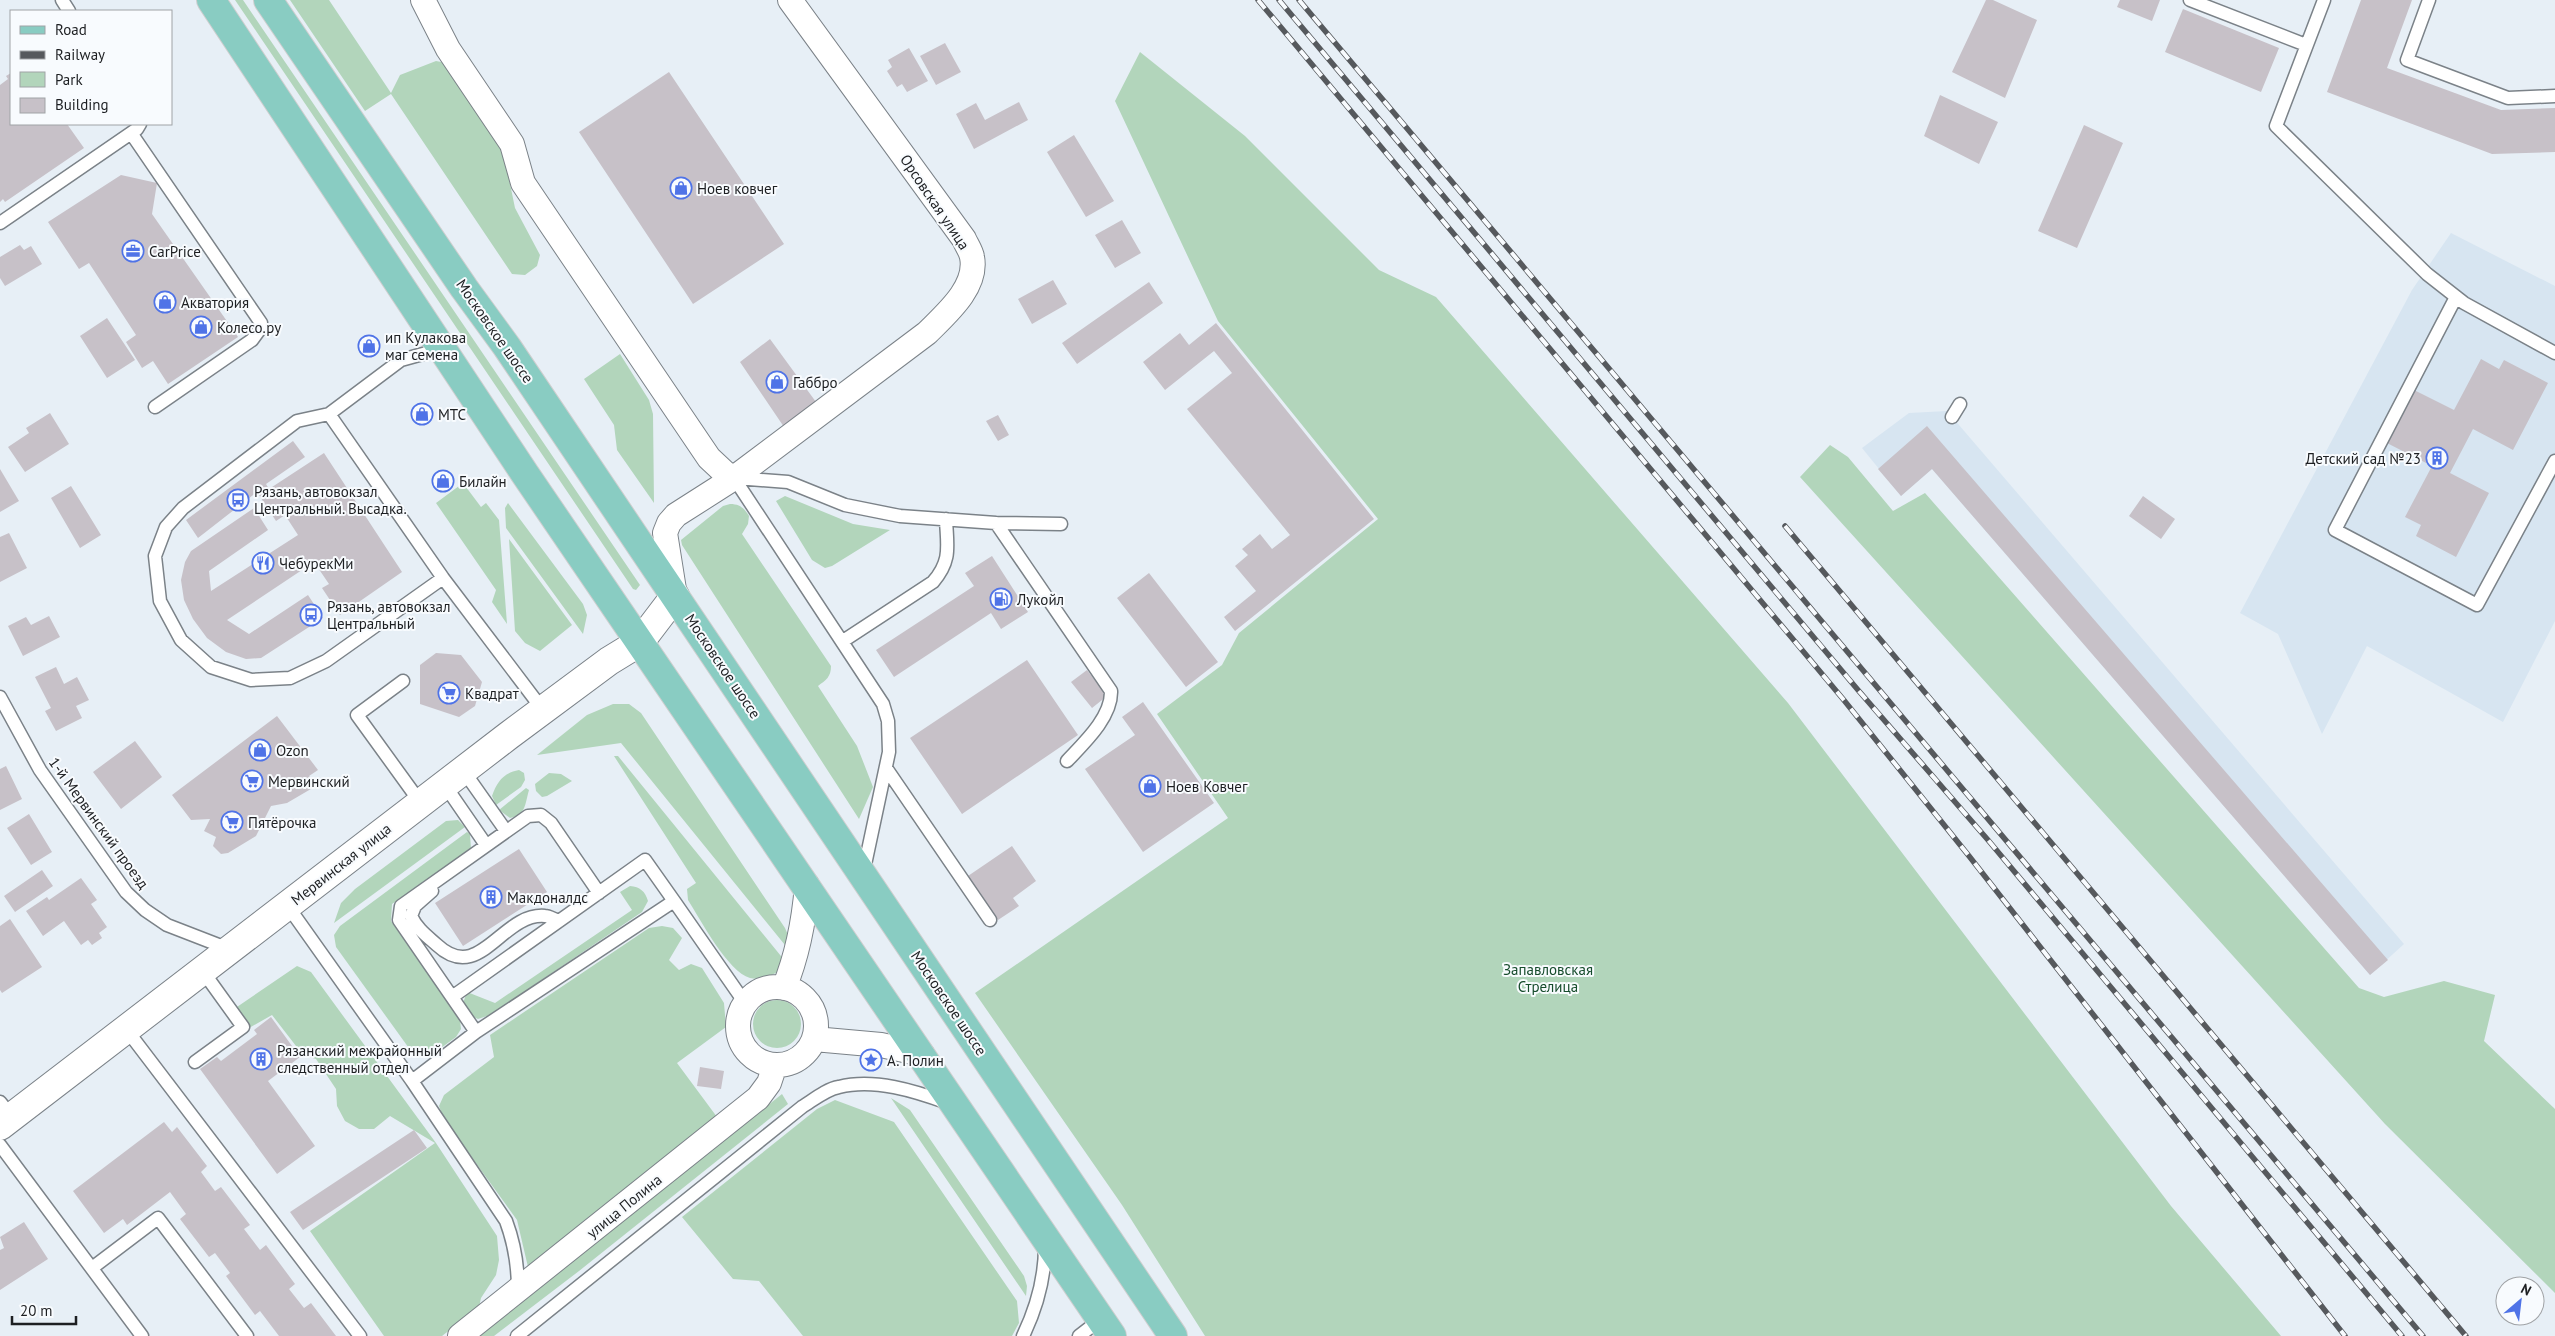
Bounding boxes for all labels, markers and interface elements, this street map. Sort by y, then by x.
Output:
legend [10,10,172,125]
text: Road [55,20,87,39]
text: Railway [55,45,105,64]
text: Park [55,70,83,89]
text: Building [55,95,109,114]
street label: Орсовская улица [896,151,974,253]
shop icon: Ноев ковчег [669,176,693,200]
place label: Ноев ковчег [697,179,778,198]
office icon: CarPrice [121,239,145,263]
place label: CarPrice [149,242,201,261]
street label: Московское шоссе [452,276,538,386]
shop icon: Акватория [153,290,177,314]
place label: Акватория [181,293,249,312]
shop icon: Колесо.ру [189,315,213,339]
place label: Колесо.ру [217,318,281,337]
place label: ип Кулакова маг семена [385,328,466,364]
shop icon: ип Кулакова маг семена [357,334,381,358]
shop icon: Габбро [765,370,789,394]
place label: Габбро [793,373,838,392]
shop icon: МТС [410,402,434,426]
place label: МТС [438,405,466,424]
building icon: Детский сад №23 [2425,446,2449,470]
place label: Детский сад №23 [2306,449,2421,468]
shop icon: Билайн [431,469,455,493]
place label: Билайн [459,472,507,491]
place label: Рязань, автовокзал Центральный. Высадка. [254,482,407,518]
bus stop icon: Рязань, автовокзал Центральный. Высадка. [226,488,250,512]
restaurant icon: ЧебурекМи [251,551,275,575]
place label: ЧебурекМи [279,554,354,573]
fuel station icon: Лукойл [989,587,1013,611]
place label: Лукойл [1016,590,1064,609]
place label: Рязань, автовокзал Центральный [327,597,451,633]
bus stop icon: Рязань, автовокзал Центральный [299,603,323,627]
street label: Московское шоссе [681,610,765,722]
supermarket icon: Квадрат [437,681,461,705]
place label: Квадрат [465,684,519,703]
shop icon: Ozon [248,738,272,762]
place label: Ozon [276,741,309,760]
street label: 1-й Мервинский проезд [45,754,153,892]
supermarket icon: Мервинский [240,769,264,793]
place label: Мервинский [268,772,350,791]
shop icon: Ноев Ковчег [1138,774,1162,798]
place label: Ноев Ковчег [1166,777,1248,796]
supermarket icon: Пятёрочка [220,810,244,834]
place label: Пятёрочка [248,813,316,832]
street label: Мервинская улица [287,819,395,909]
building icon: Макдоналдс [479,885,503,909]
place label: Макдоналдс [507,888,588,907]
street label: Московское шоссе [907,947,991,1059]
park label: Запавловская Стрелица [1503,960,1593,996]
place label: Рязанский межрайонный следственный отдел [277,1041,442,1077]
building icon: Рязанский межрайонный следственный отдел [249,1047,273,1071]
place icon: А. Полин [859,1048,883,1072]
place label: А. Полин [887,1051,944,1070]
street label: улица Полина [583,1170,665,1242]
north arrow [2495,1276,2545,1326]
text: N [2518,1279,2534,1300]
scale bar [12,1294,76,1326]
text: 20 m [20,1301,53,1320]

